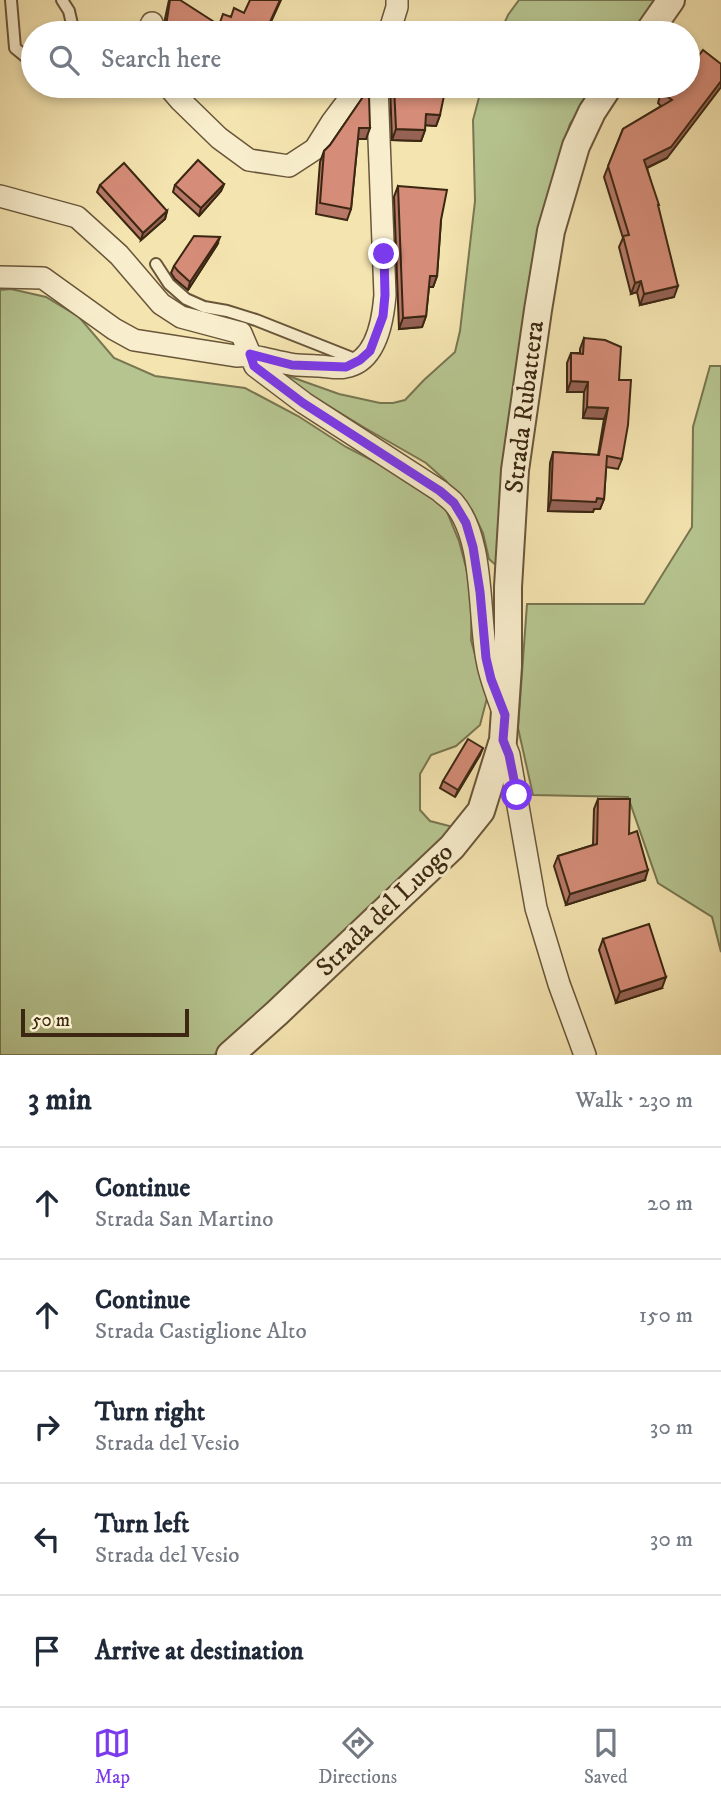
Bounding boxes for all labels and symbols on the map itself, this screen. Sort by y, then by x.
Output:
route end [368,238,399,269]
street label: Strada Rubattera [498,319,552,495]
route start [501,779,532,810]
street label: Strada del Luogo [309,836,461,984]
scale bar [21,1006,189,1038]

